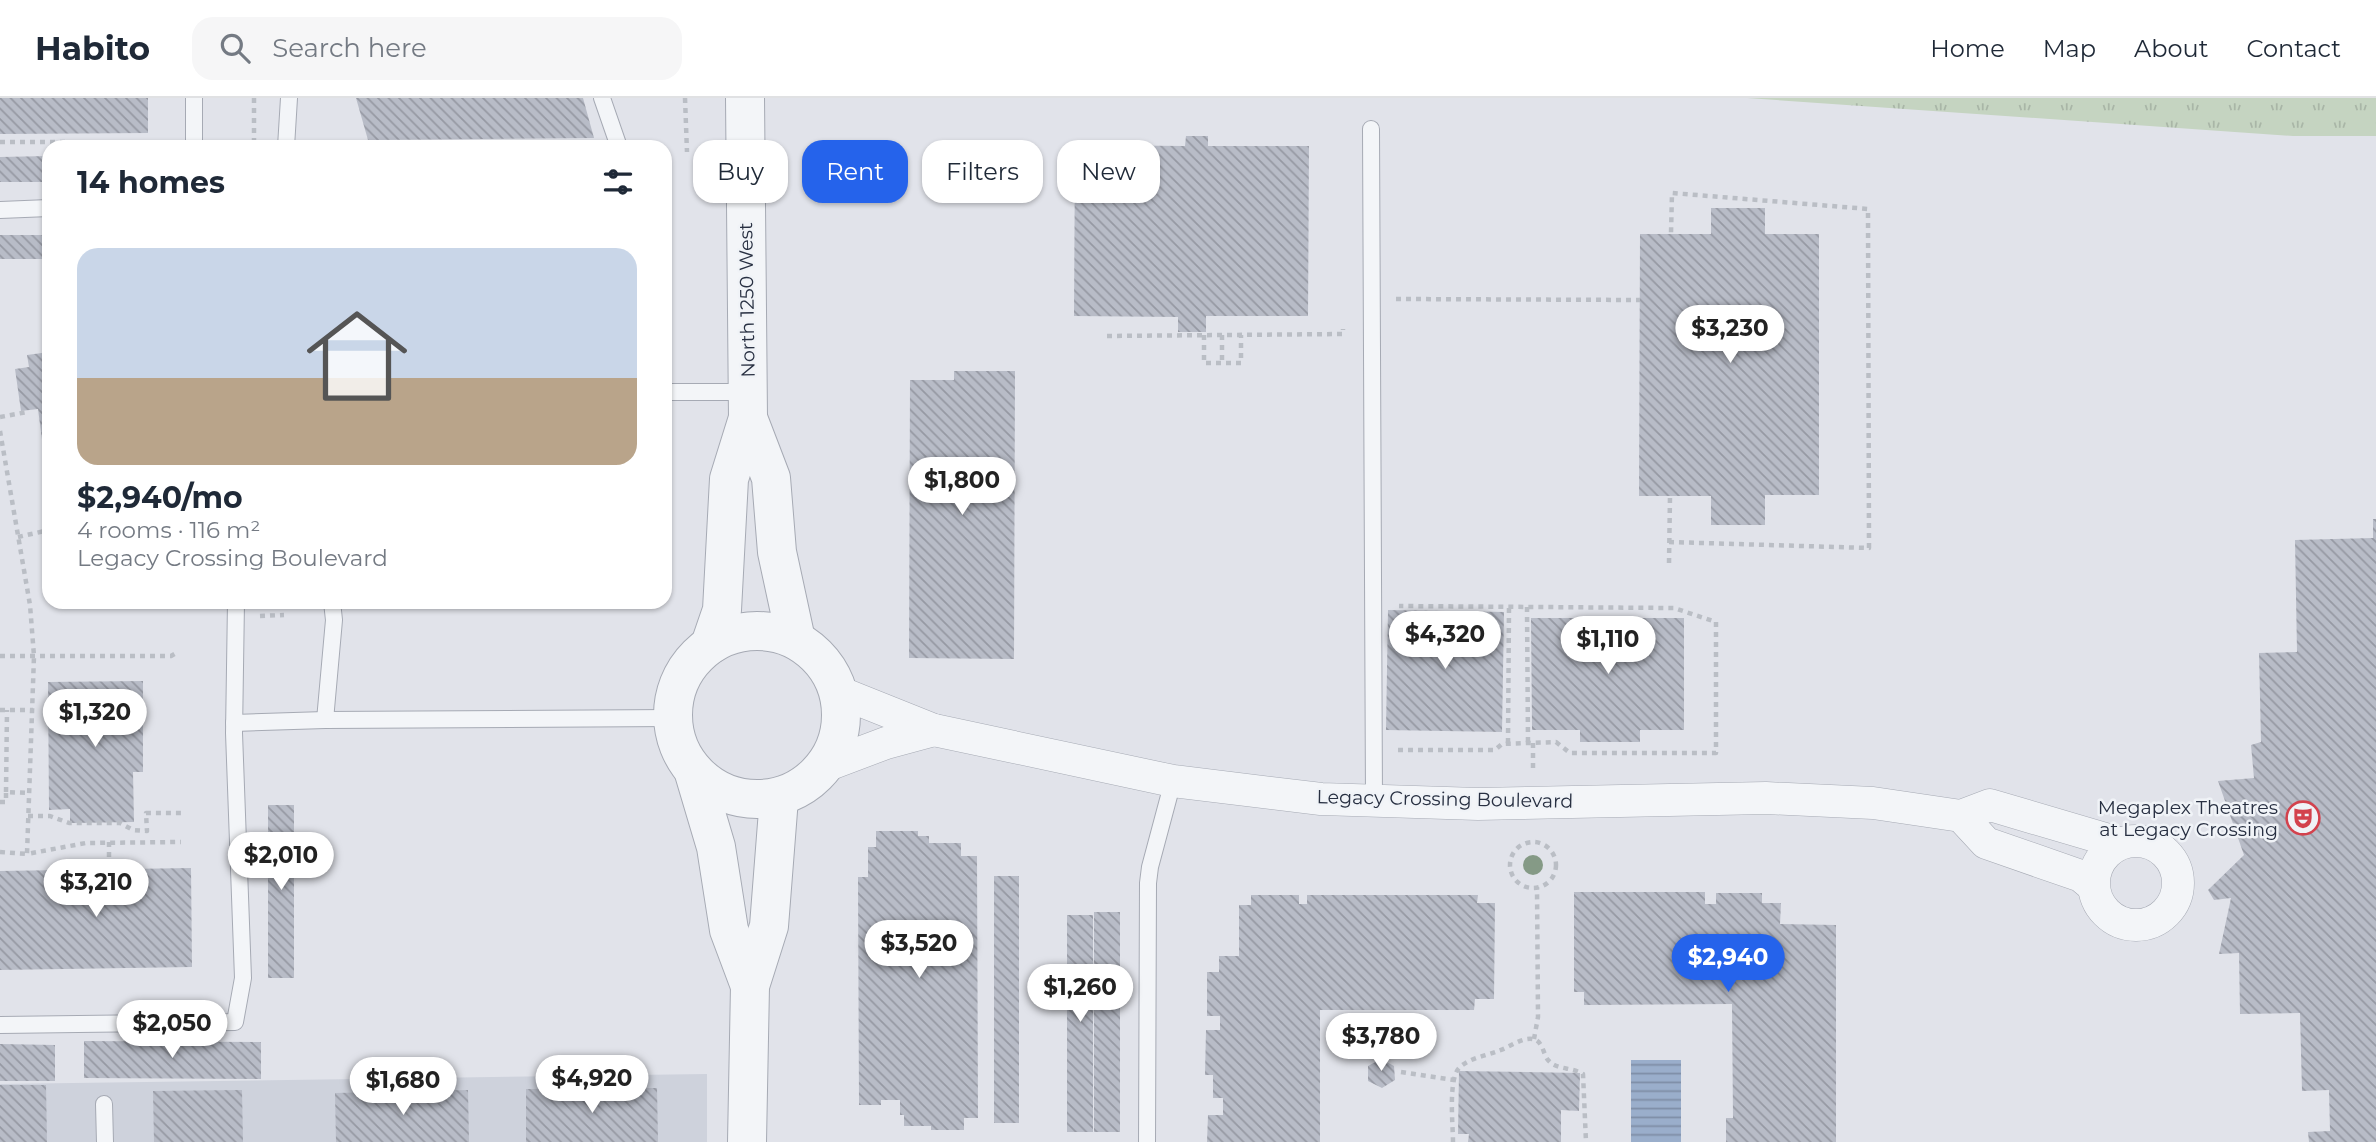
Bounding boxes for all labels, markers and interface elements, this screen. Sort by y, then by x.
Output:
search box [192,17,682,80]
text: Habito [35,28,150,68]
icon: search [216,29,254,67]
text: Search here [272,32,427,64]
text: Home [1930,34,2005,63]
text: Map [2043,34,2096,63]
text: About [2134,34,2208,63]
text: Contact [2246,34,2341,63]
chip: Buy [693,140,788,203]
chip: Rent [802,140,908,203]
chip: Filters [922,140,1043,203]
chip: New [1057,140,1160,203]
icon: filters [599,163,637,201]
text: 14 homes [77,164,225,201]
street label: North 1250 West [734,222,760,378]
icon: home [294,293,420,419]
pin: $3,230 [1673,306,1787,365]
text: $3,230 [1691,314,1769,342]
pin: $1,800 [905,458,1019,517]
text: $1,800 [924,466,1000,494]
text: $2,940/mo [77,479,243,516]
text: 4 rooms · 116 m² [77,516,260,544]
text: Legacy Crossing Boulevard [77,544,388,572]
pin: $4,320 [1388,612,1502,671]
pin: $1,110 [1551,616,1665,676]
text: $4,320 [1405,620,1485,648]
text: $1,110 [1577,625,1639,653]
pin: $1,320 [38,690,152,749]
text: $1,320 [59,698,131,726]
street label: Legacy Crossing Boulevard [1316,785,1574,813]
place label: Megaplex Theatres at Legacy Crossing [2098,796,2278,841]
theatre icon: Megaplex Theatres at Legacy Crossing [2284,799,2322,837]
pin: $2,010 [224,832,338,892]
text: $2,010 [244,841,318,869]
pin: $3,210 [39,860,153,919]
text: $3,210 [60,868,132,896]
pin: $3,520 [862,920,976,980]
text: $3,520 [881,929,958,957]
pin: $2,940 [1671,934,1785,994]
text: $2,940 [1688,943,1768,971]
pin: $1,260 [1023,964,1137,1024]
text: $1,260 [1043,973,1117,1001]
pin: $2,050 [115,1000,229,1060]
text: $2,050 [132,1009,212,1037]
pin: $3,780 [1324,1014,1438,1073]
text: $3,780 [1342,1022,1420,1050]
pin: $4,920 [535,1056,649,1115]
pin: $1,680 [346,1058,460,1117]
text: $4,920 [552,1064,632,1092]
text: $1,680 [366,1066,440,1094]

